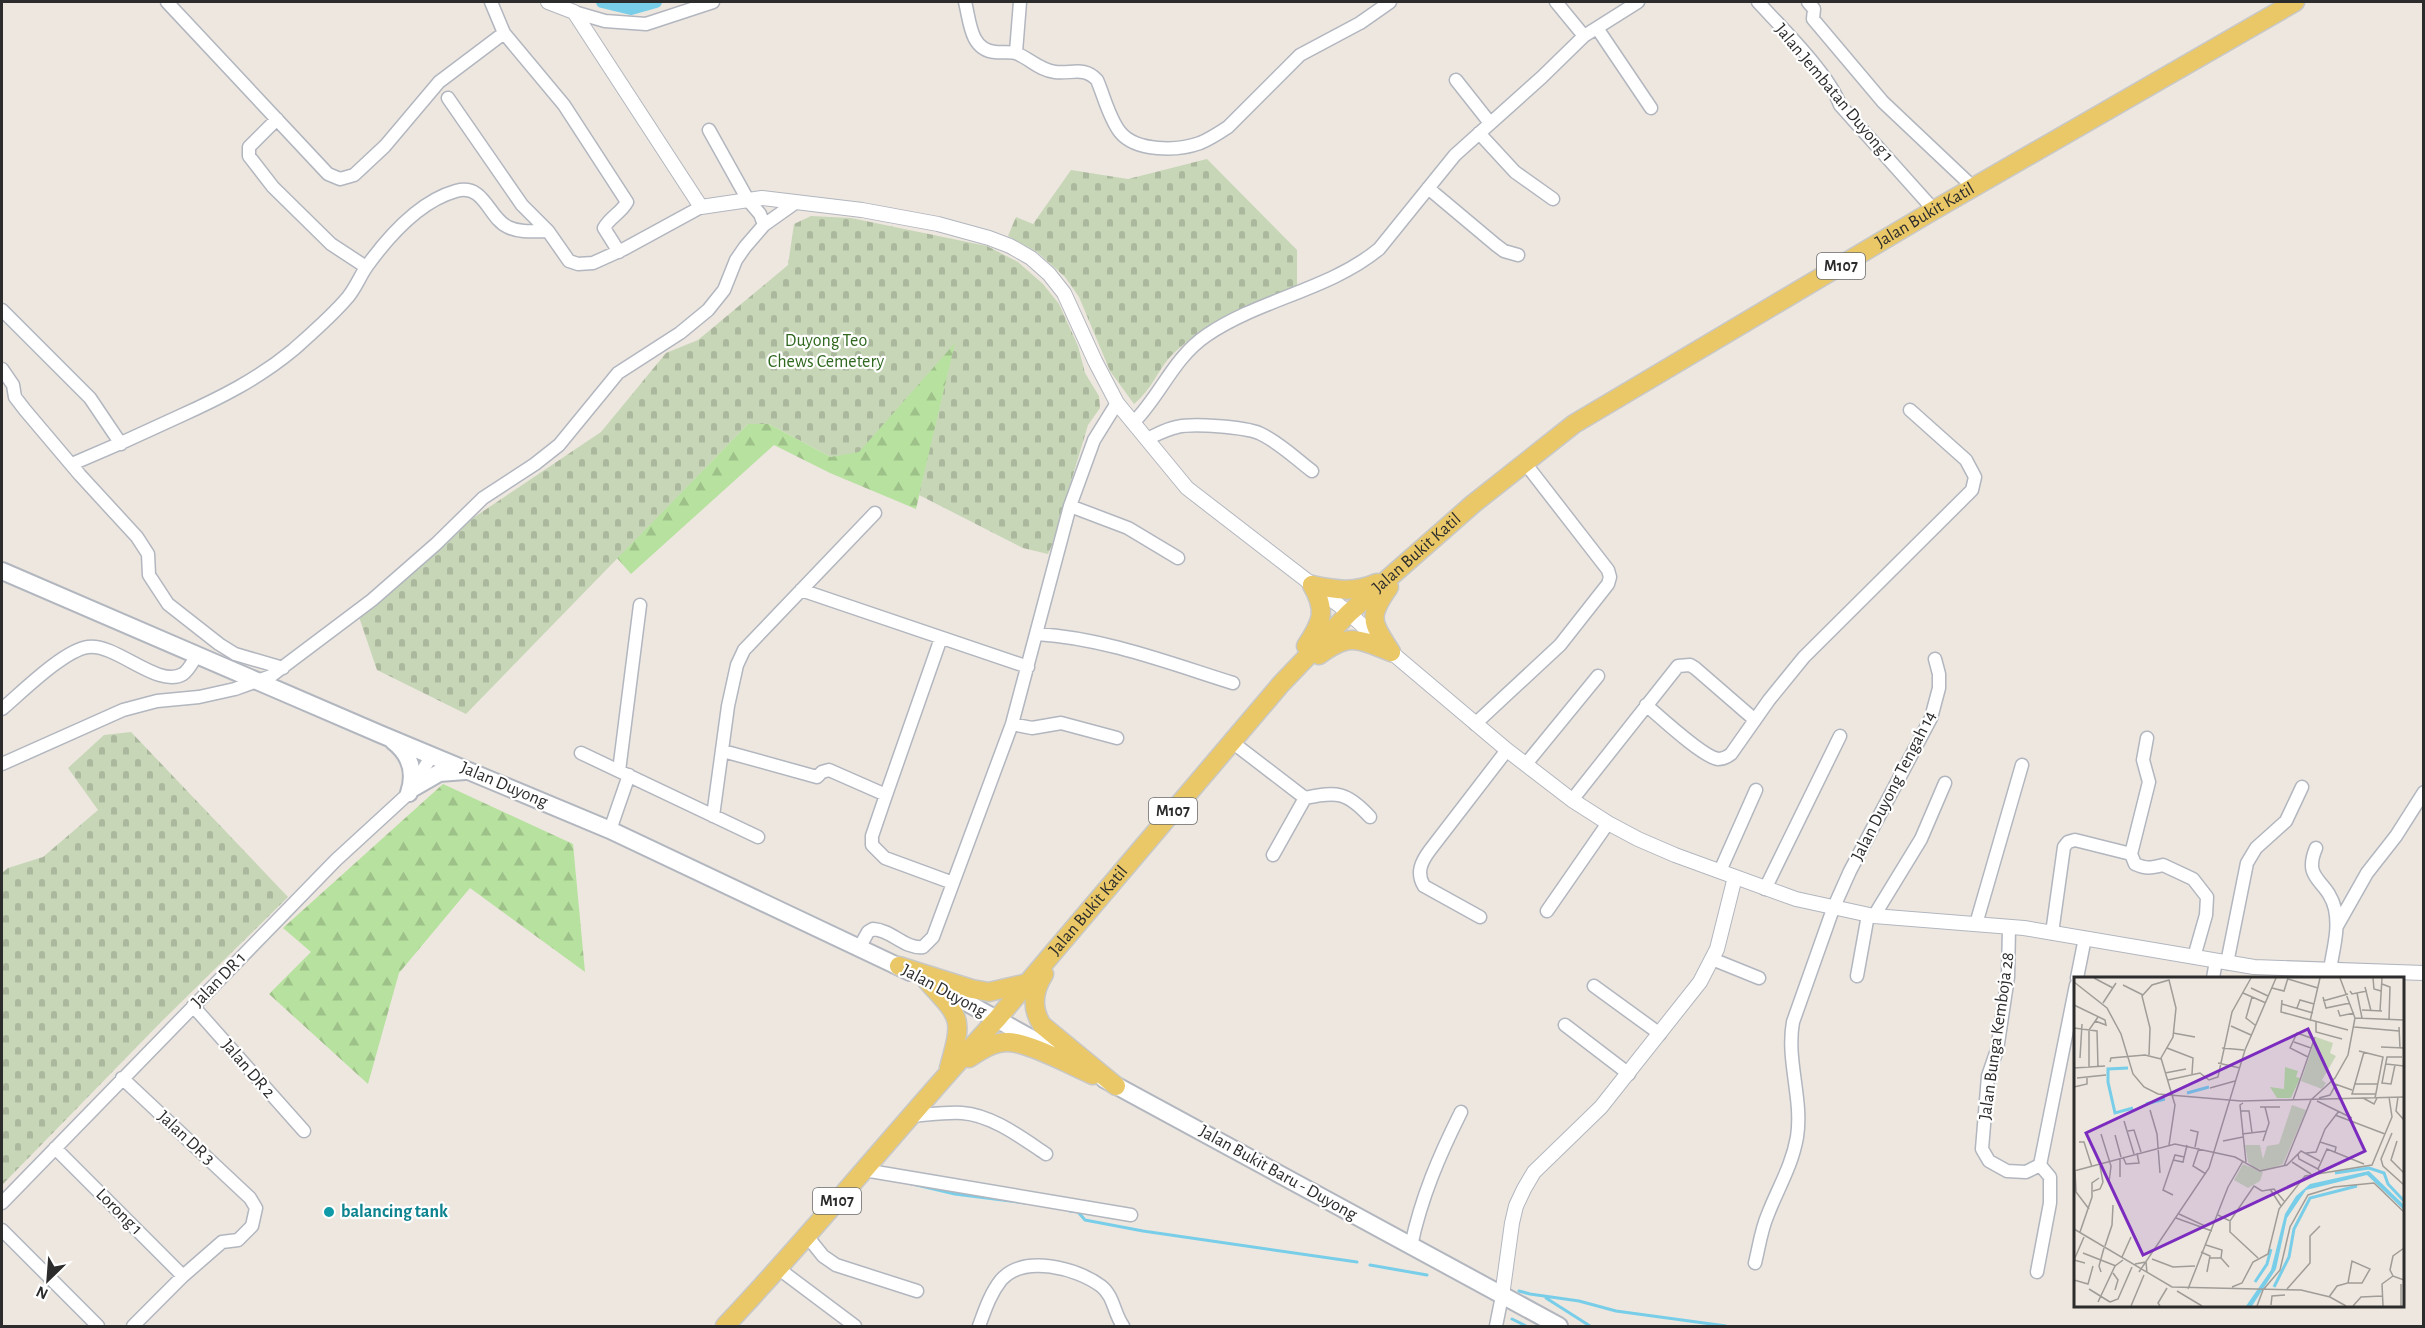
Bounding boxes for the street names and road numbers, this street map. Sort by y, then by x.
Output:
street label: Jalan Jembatan Duyong 1 [1771,21,1897,165]
street label: Jalan Bukit Katil [1873,180,1978,251]
road number: M107 [1817,253,1865,279]
street label: Jalan Bukit Katil [1369,510,1465,597]
street label: Jalan Duyong Tengah 14 [1848,708,1940,864]
street label: Jalan Duyong [458,759,551,812]
road number: M107 [1149,798,1197,824]
street label: Jalan Bukit Katil [1046,863,1132,959]
street label: Jalan DR 1 [189,949,249,1011]
street label: Jalan Bunga Kemboja 28 [1976,951,2018,1121]
street label: Jalan Duyong [899,961,990,1021]
street label: Jalan DR 2 [218,1036,278,1102]
street label: Jalan DR 3 [154,1107,218,1169]
street label: Jalan Bukit Baru - Duyong [1196,1122,1360,1224]
street label: Lorong 1 [92,1185,146,1239]
road number: M107 [813,1188,861,1214]

